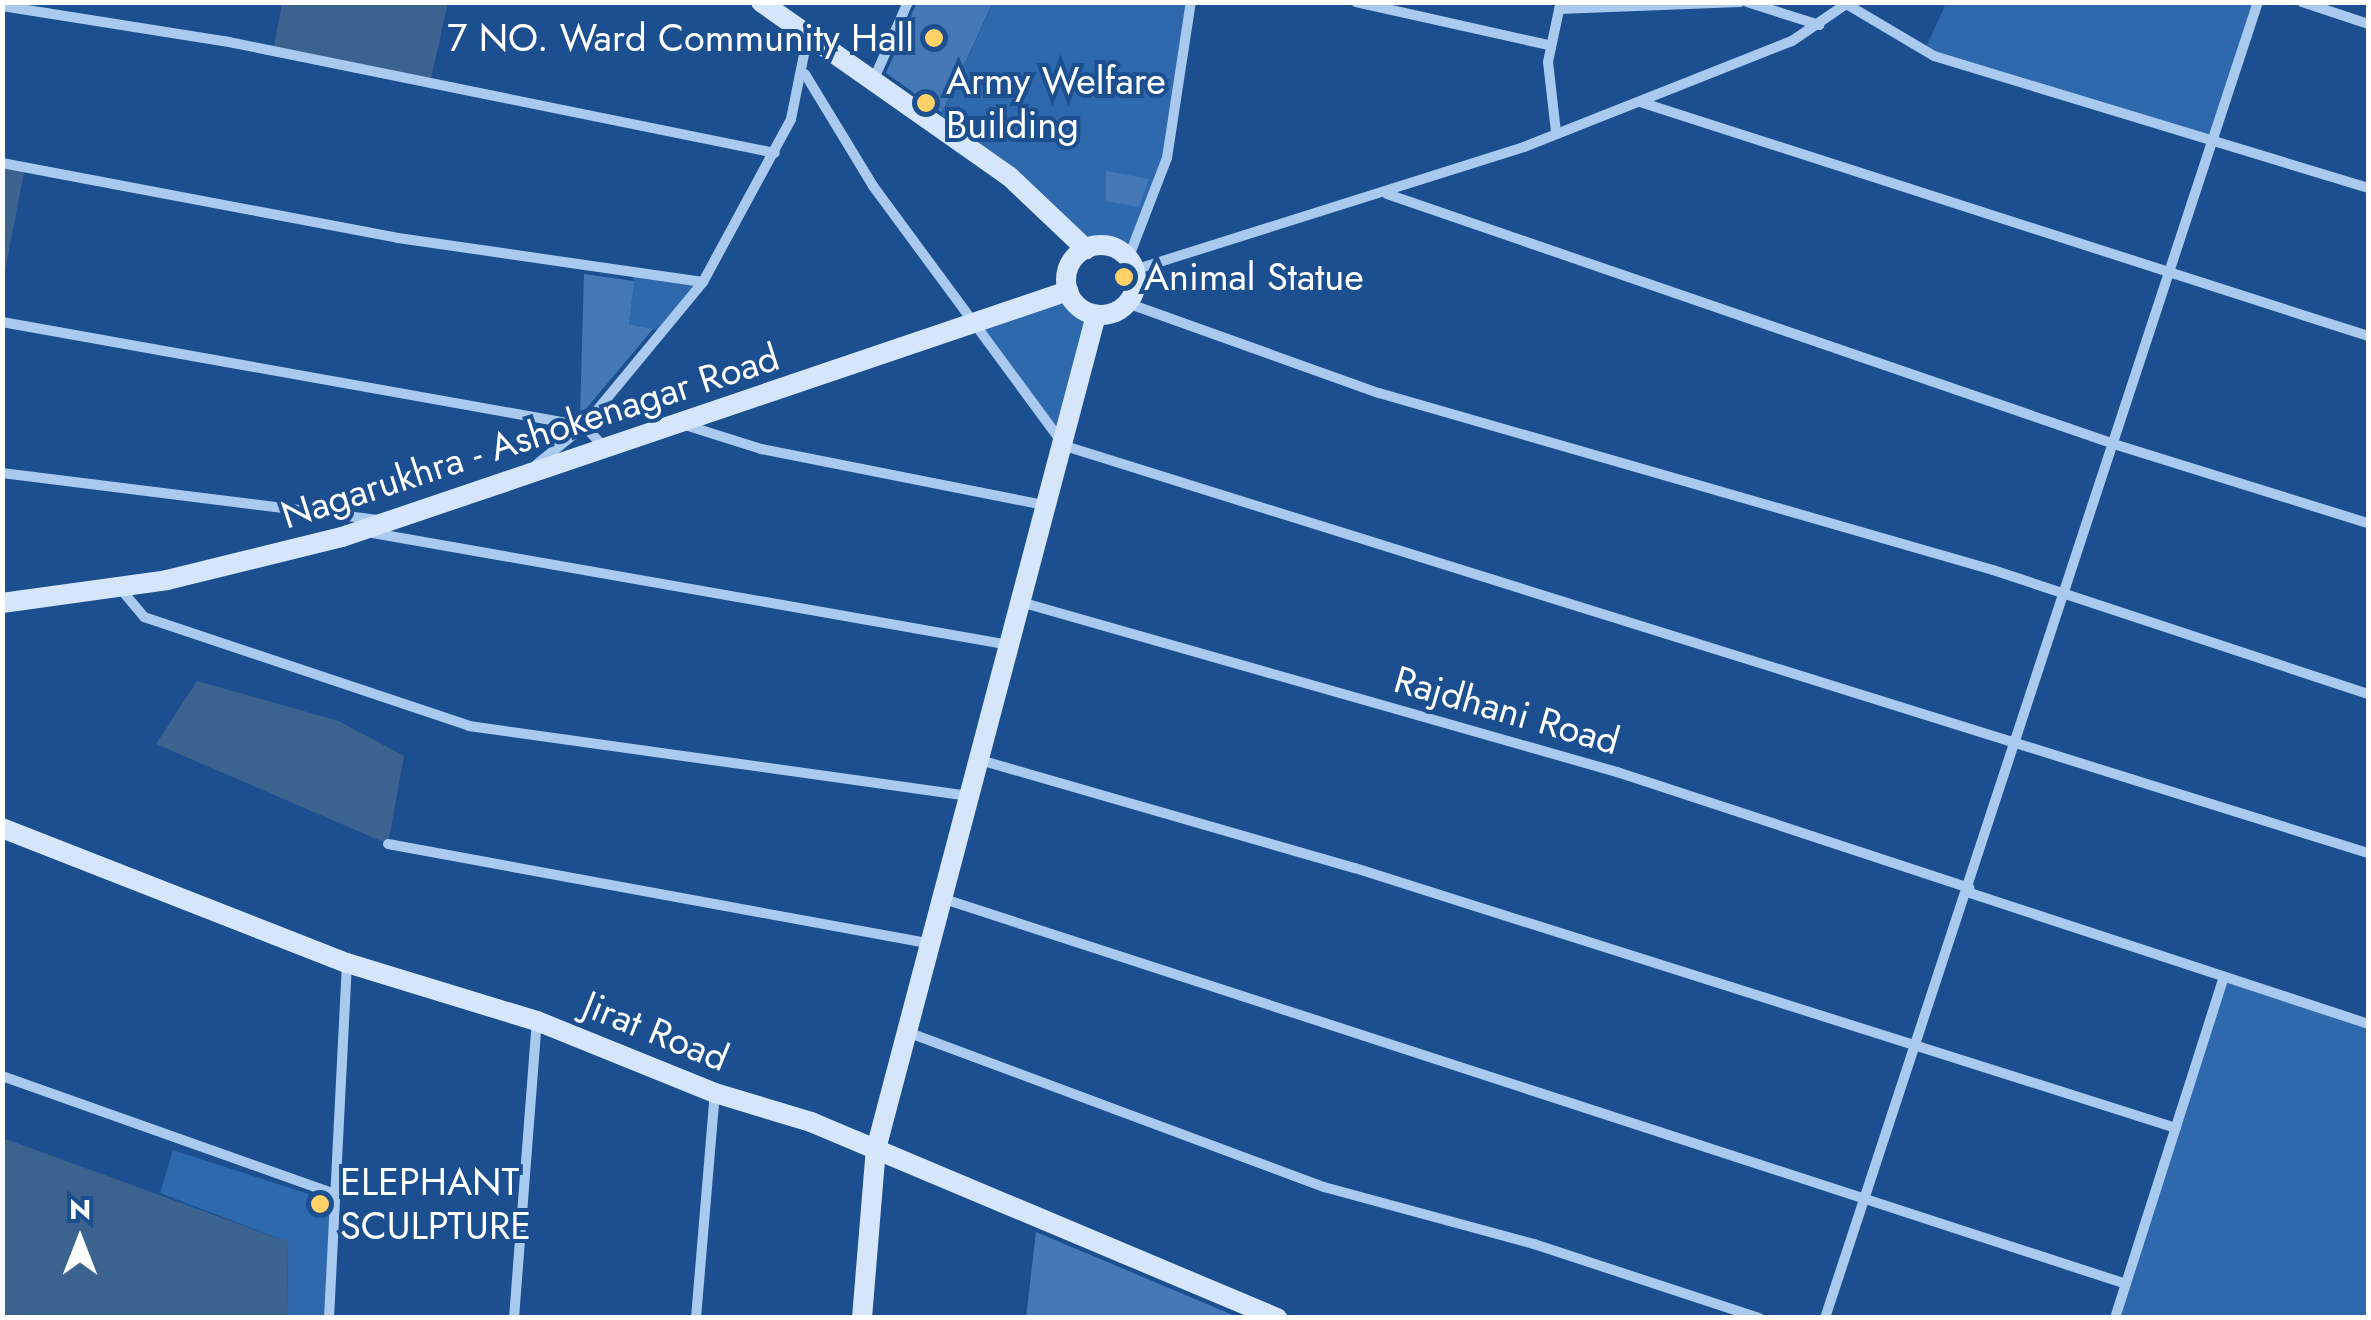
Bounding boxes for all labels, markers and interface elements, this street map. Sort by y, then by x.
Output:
place label: 7 NO. Ward Community Hall [447,15,914,61]
marker: 7 NO. Ward Community Hall [923,27,945,49]
place label: Army Welfare Building [946,58,1166,147]
marker: Army Welfare Building [915,92,937,114]
place label: Animal Statue [1144,254,1364,300]
marker: Animal Statue [1113,266,1135,288]
street label: Nagarukhra - Ashokenagar Road [275,334,785,538]
street label: Rajdhani Road [1389,656,1625,764]
street label: Jirat Road [577,981,735,1081]
place label: ELEPHANT SCULPTURE [340,1159,531,1248]
text: N [69,1189,91,1230]
north arrow [30,1190,130,1290]
marker: ELEPHANT SCULPTURE [309,1193,331,1215]

